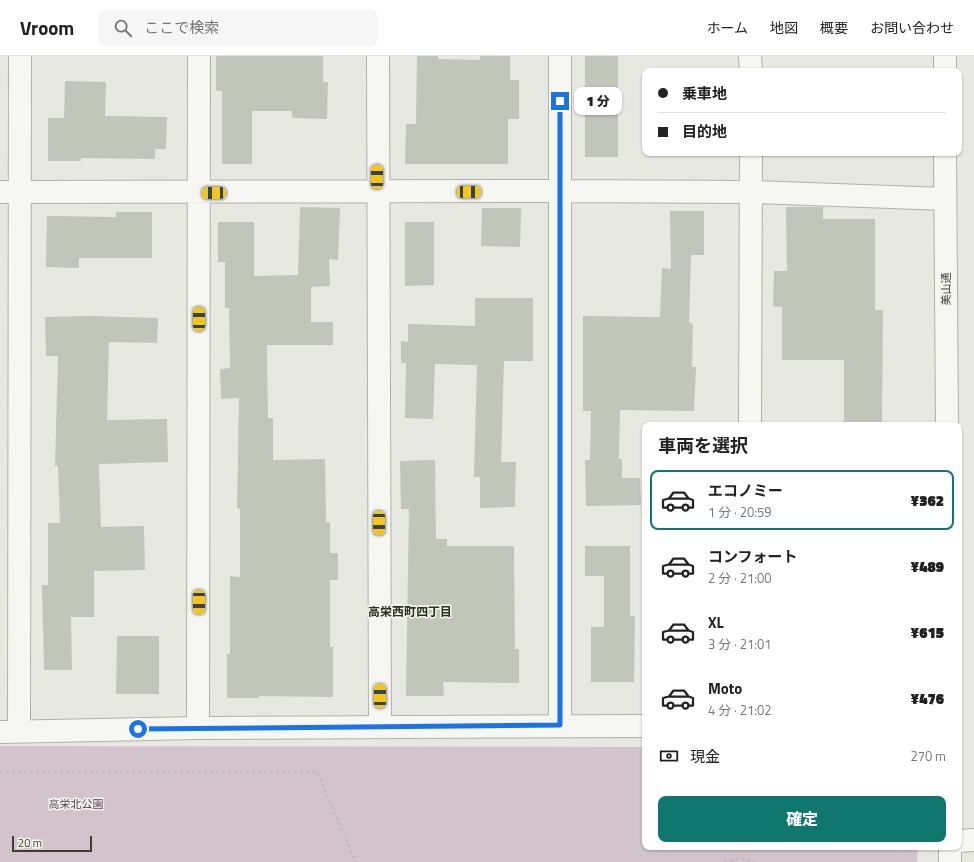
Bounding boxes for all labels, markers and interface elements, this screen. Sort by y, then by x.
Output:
search box [98,10,378,46]
text: Vroom [20,13,74,42]
text: ここで検索 [144,16,219,39]
icon: search [112,17,134,39]
text: ホーム [706,17,748,38]
text: 地図 [770,17,798,38]
text: 概要 [820,17,848,38]
text: お問い合わせ [870,17,954,38]
text: 乗車地 [682,82,727,105]
callout: 1 分 [574,87,622,115]
text: 1 分 [587,91,609,111]
route end [551,92,569,110]
text: 目的地 [682,120,727,143]
car [371,165,383,189]
car [457,186,481,198]
car [202,187,226,199]
street label: 美山通 [938,273,954,306]
car [193,307,205,331]
text: 車両を選択 [658,432,748,459]
text: エコノミー [708,479,783,502]
icon: car [660,482,696,518]
text: ¥362 [911,489,944,512]
text: 1 分 · 20:59 [708,502,772,522]
car [373,511,385,535]
text: コンフォート [708,545,798,568]
icon: car [660,548,696,584]
text: ¥489 [911,555,944,578]
text: 2 分 · 21:00 [708,568,772,588]
car [193,590,205,614]
district label: 高栄西町四丁目 [368,602,452,621]
text: XL [708,611,724,634]
icon: car [660,614,696,650]
text: ¥615 [911,621,944,644]
text: 3 分 · 21:01 [708,634,772,654]
text: Moto [708,677,742,700]
icon: car [660,680,696,716]
car [374,684,386,708]
text: ¥476 [911,687,944,710]
text: 4 分 · 21:02 [708,700,772,720]
route start [129,720,147,738]
icon: cash [658,745,680,767]
text: 現金 [690,745,720,768]
text: 270 m [910,746,946,766]
park label: 高栄北公園 [49,796,104,812]
button: 確定 [658,796,946,842]
scale bar [12,834,92,853]
text: 20 m [18,835,42,851]

